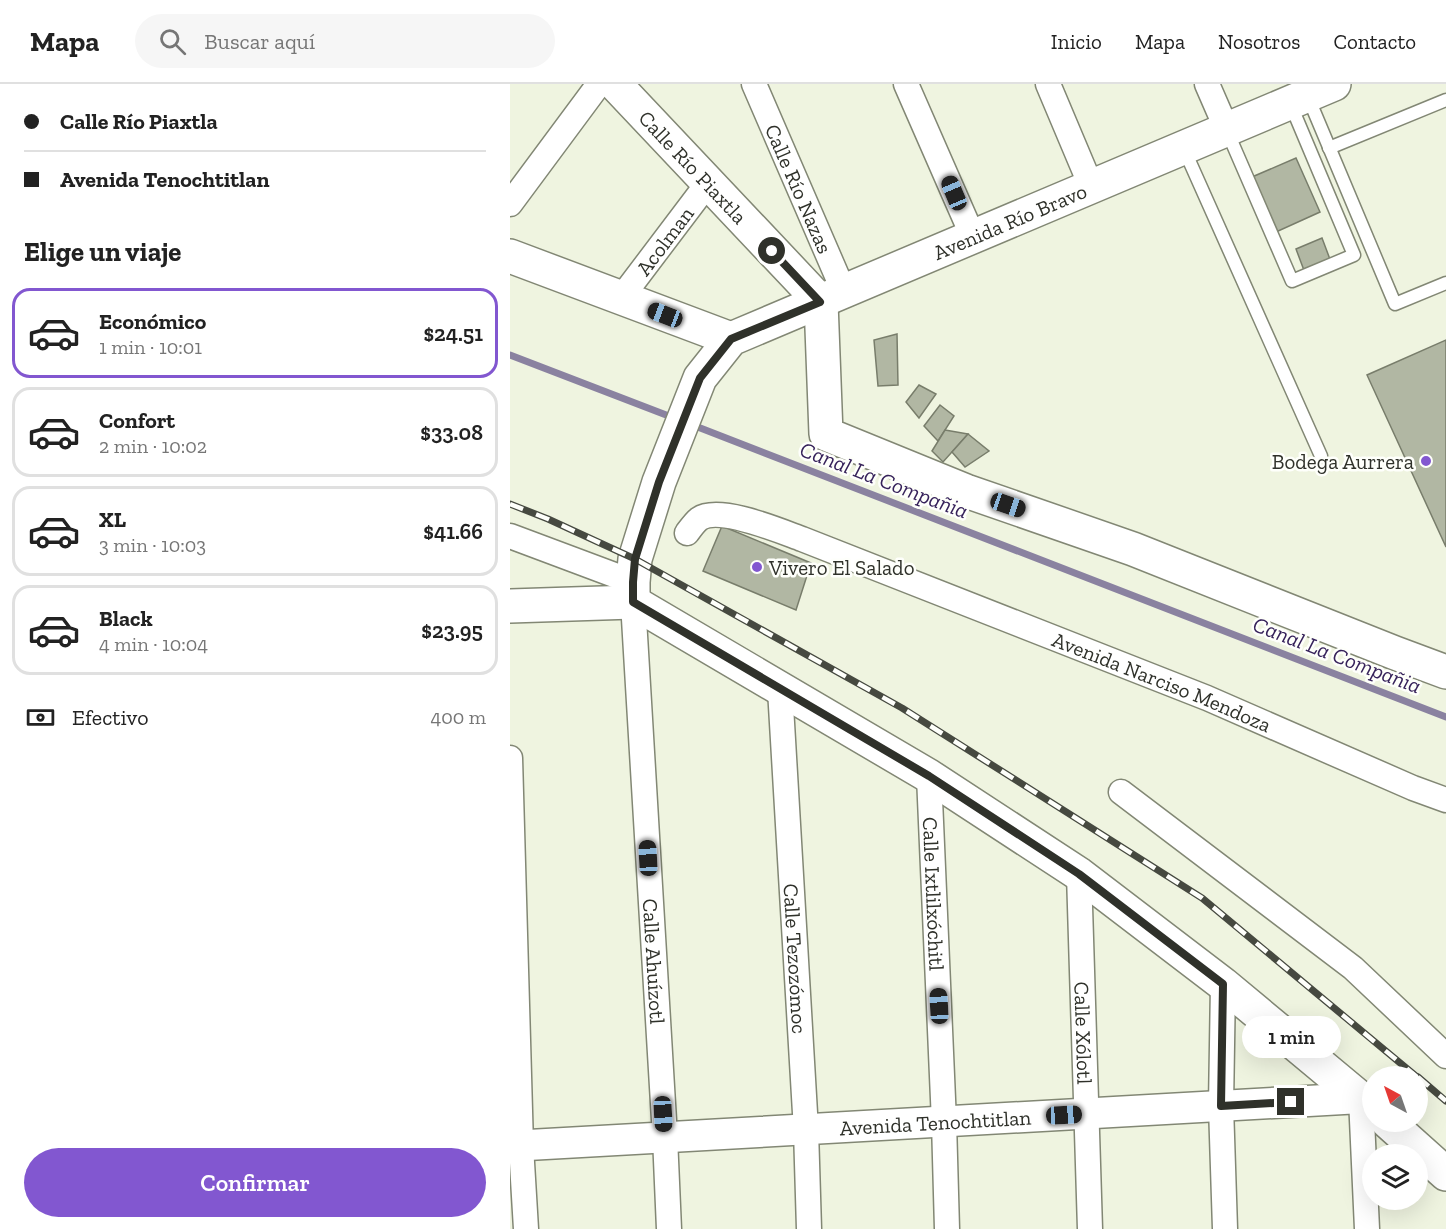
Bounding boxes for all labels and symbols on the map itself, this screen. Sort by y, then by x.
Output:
street label: Calle Río Piaxtla [634,105,753,229]
street label: Calle Río Nazas [760,120,838,257]
car [939,173,969,213]
street label: Avenida Río Bravo [929,178,1090,265]
street label: Acolman [630,201,698,280]
route start [758,237,785,264]
car [645,300,685,330]
water label: Canal La Compañia [796,436,972,524]
place label: Bodega Aurrera [1272,449,1414,474]
marker: Bodega Aurrera [1419,454,1433,468]
car [988,491,1028,519]
place label: Vivero El Salado [768,555,914,580]
marker: Vivero El Salado [750,560,764,574]
water label: Canal La Compañia [1249,611,1425,699]
street label: Avenida Narciso Mendoza [1049,626,1275,737]
street label: Calle Ixtlilxóchitl [918,816,950,972]
car [638,840,658,876]
street label: Calle Tezozómoc [779,883,813,1034]
street label: Calle Ahuízotl [638,898,671,1025]
street label: Calle Xólotl [1070,981,1098,1085]
car [929,988,949,1024]
callout: 1 min [1242,1015,1340,1057]
north arrow [1362,1066,1428,1132]
route end [1277,1088,1304,1115]
car [653,1096,673,1132]
street label: Avenida Tenochtitlan [839,1104,1032,1140]
car [1046,1105,1082,1125]

